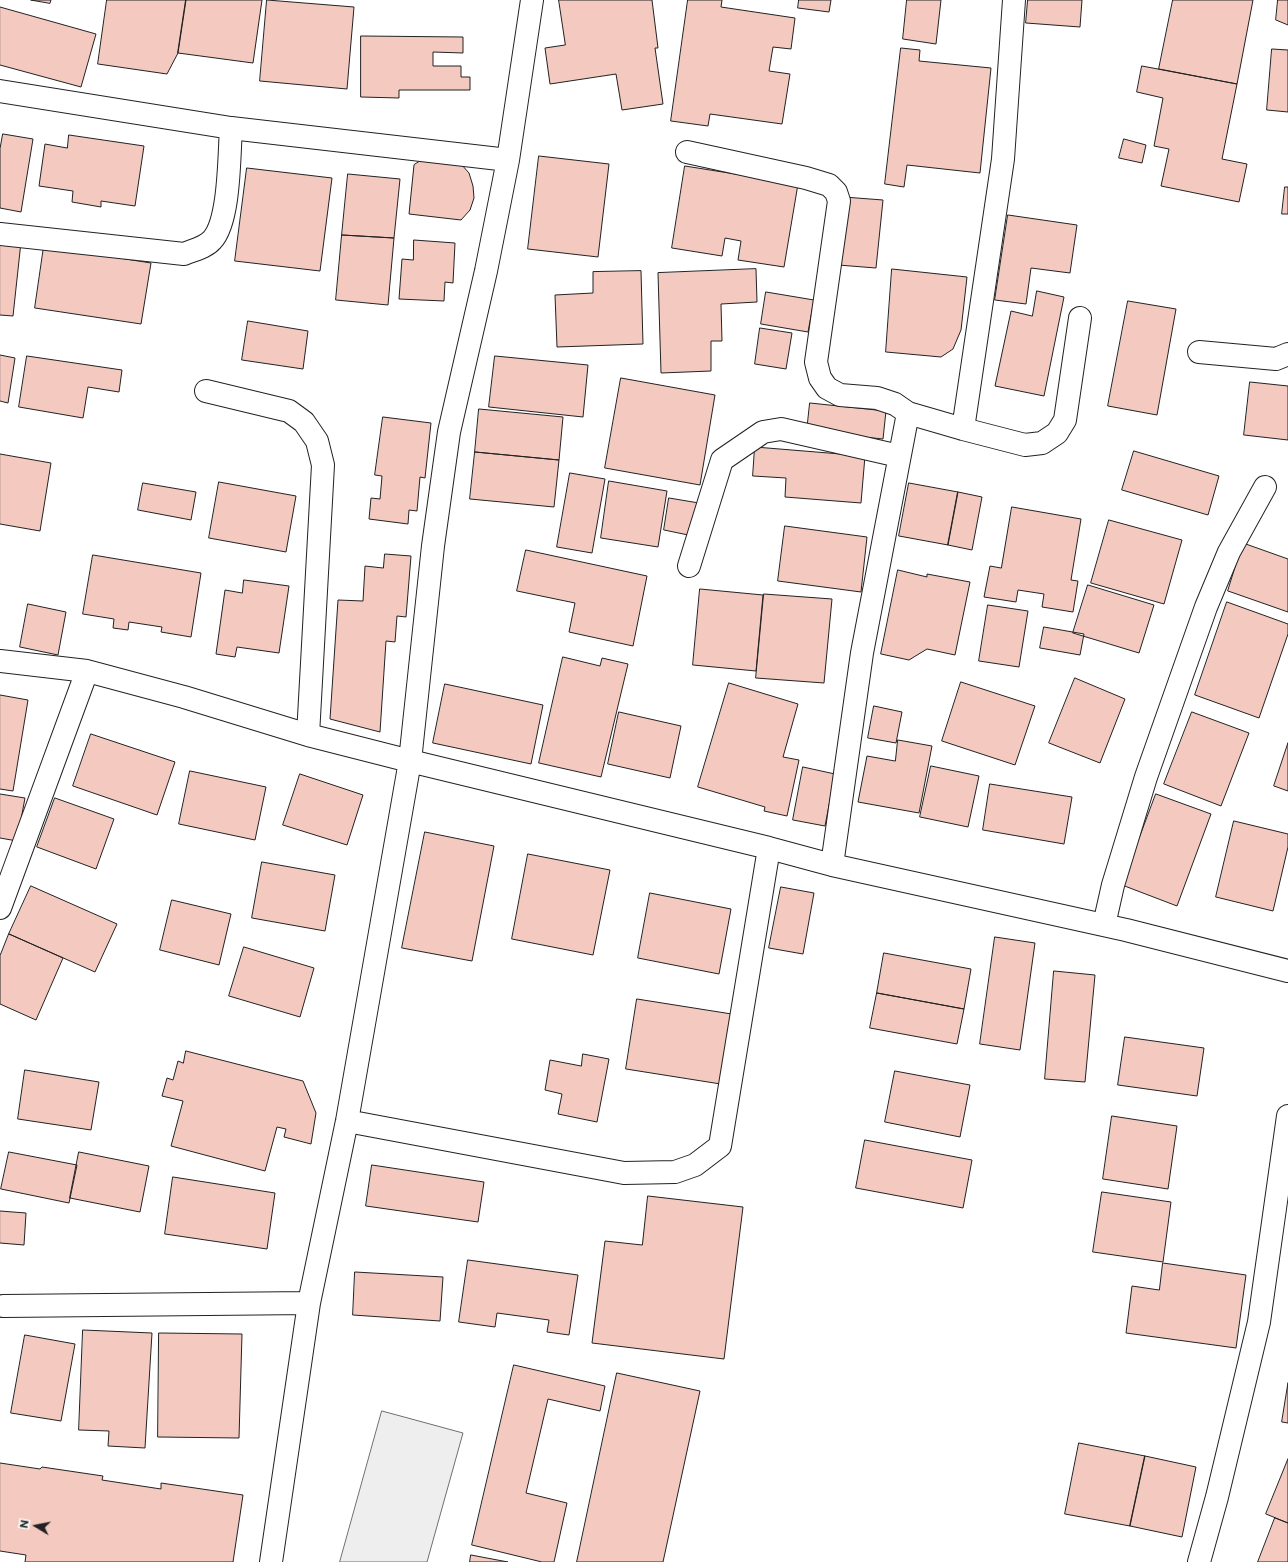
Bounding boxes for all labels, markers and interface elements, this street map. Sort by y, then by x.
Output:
north arrow [16,1506,56,1546]
text: N [17,1519,31,1529]

